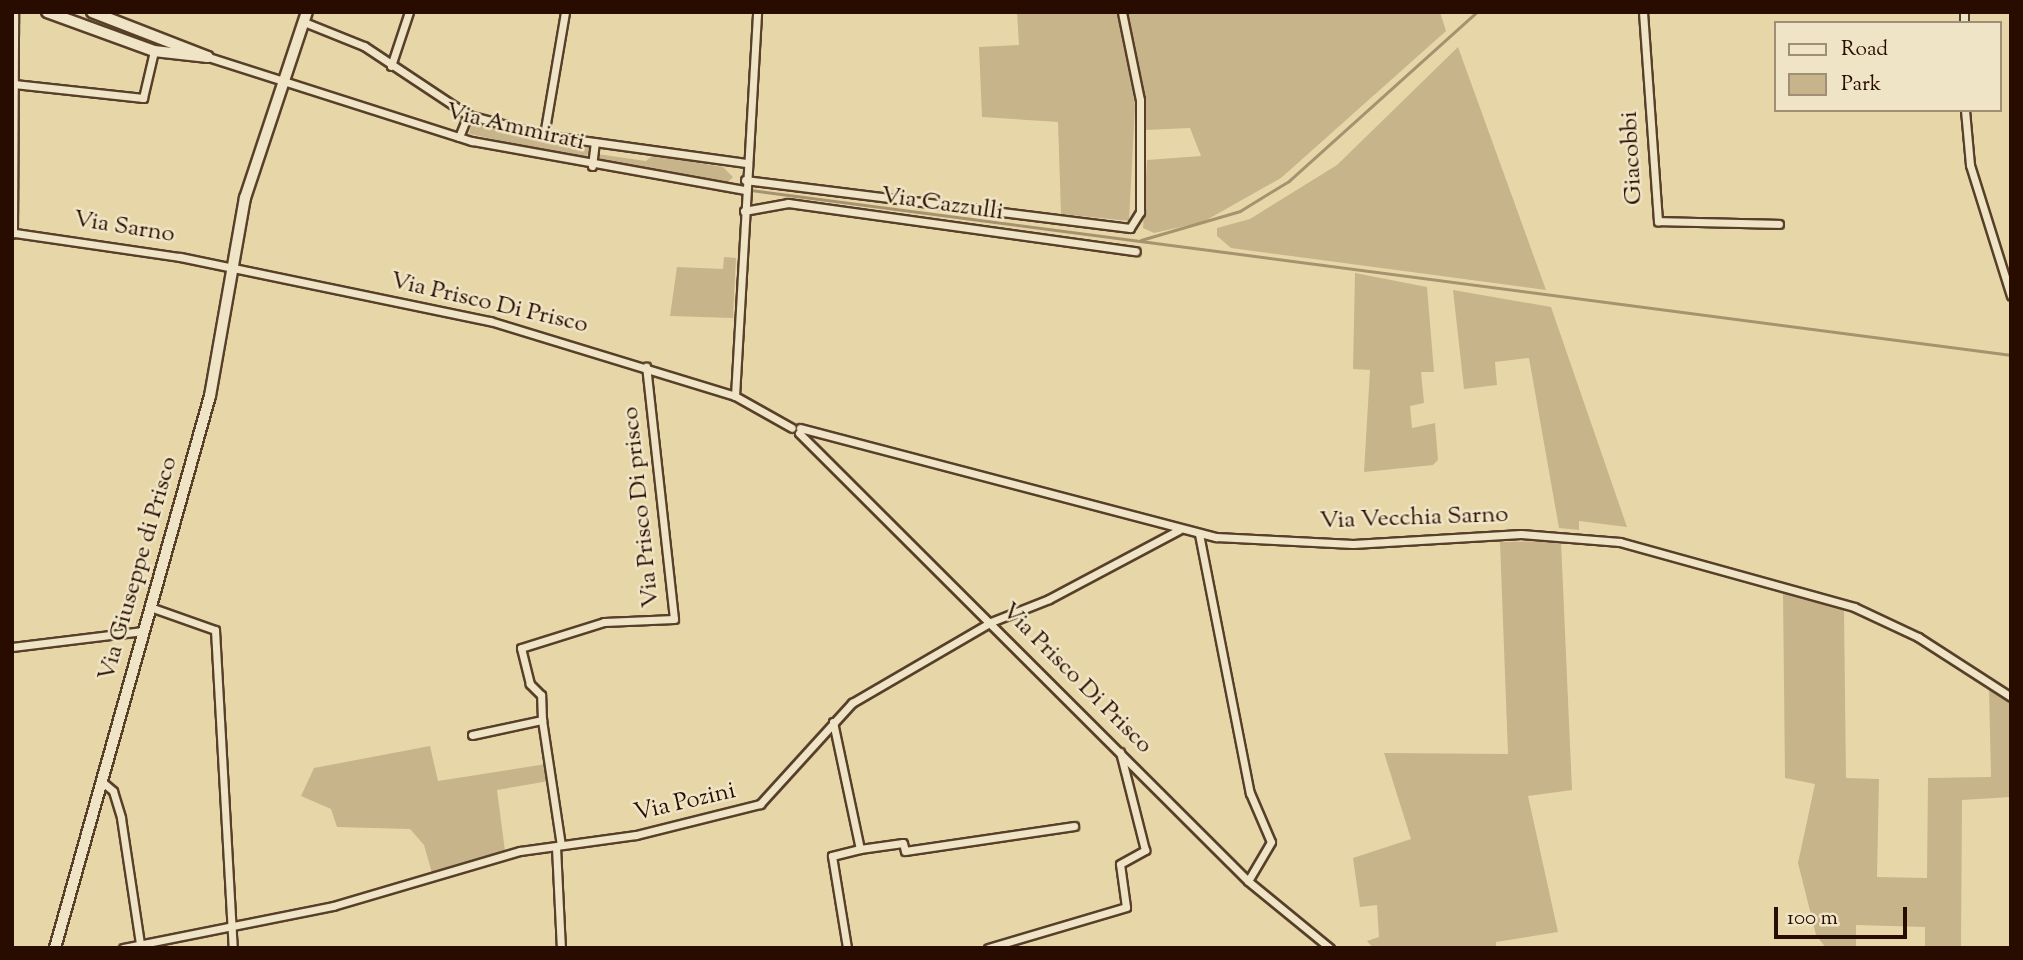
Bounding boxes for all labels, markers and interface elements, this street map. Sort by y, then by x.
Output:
legend [1774,21,2002,112]
text: Road [1841,35,1888,65]
text: Park [1841,70,1881,100]
street label: Via Ammirati [443,98,587,158]
street label: Giacobbi [1616,110,1650,206]
street label: Via Cazzulli [879,182,1005,228]
street label: Via Sarno [71,206,177,250]
street label: Via Prisco Di Prisco [387,267,591,341]
street label: Via Prisco Di prisco [617,405,667,609]
street label: Via Giuseppe di Prisco [93,453,185,685]
street label: Via Vecchia Sarno [1319,501,1509,537]
street label: Via Prisco Di Prisco [994,597,1158,761]
street label: Via Pozini [631,777,739,829]
scale bar [1778,894,1911,938]
text: 100 m [1787,904,1838,934]

